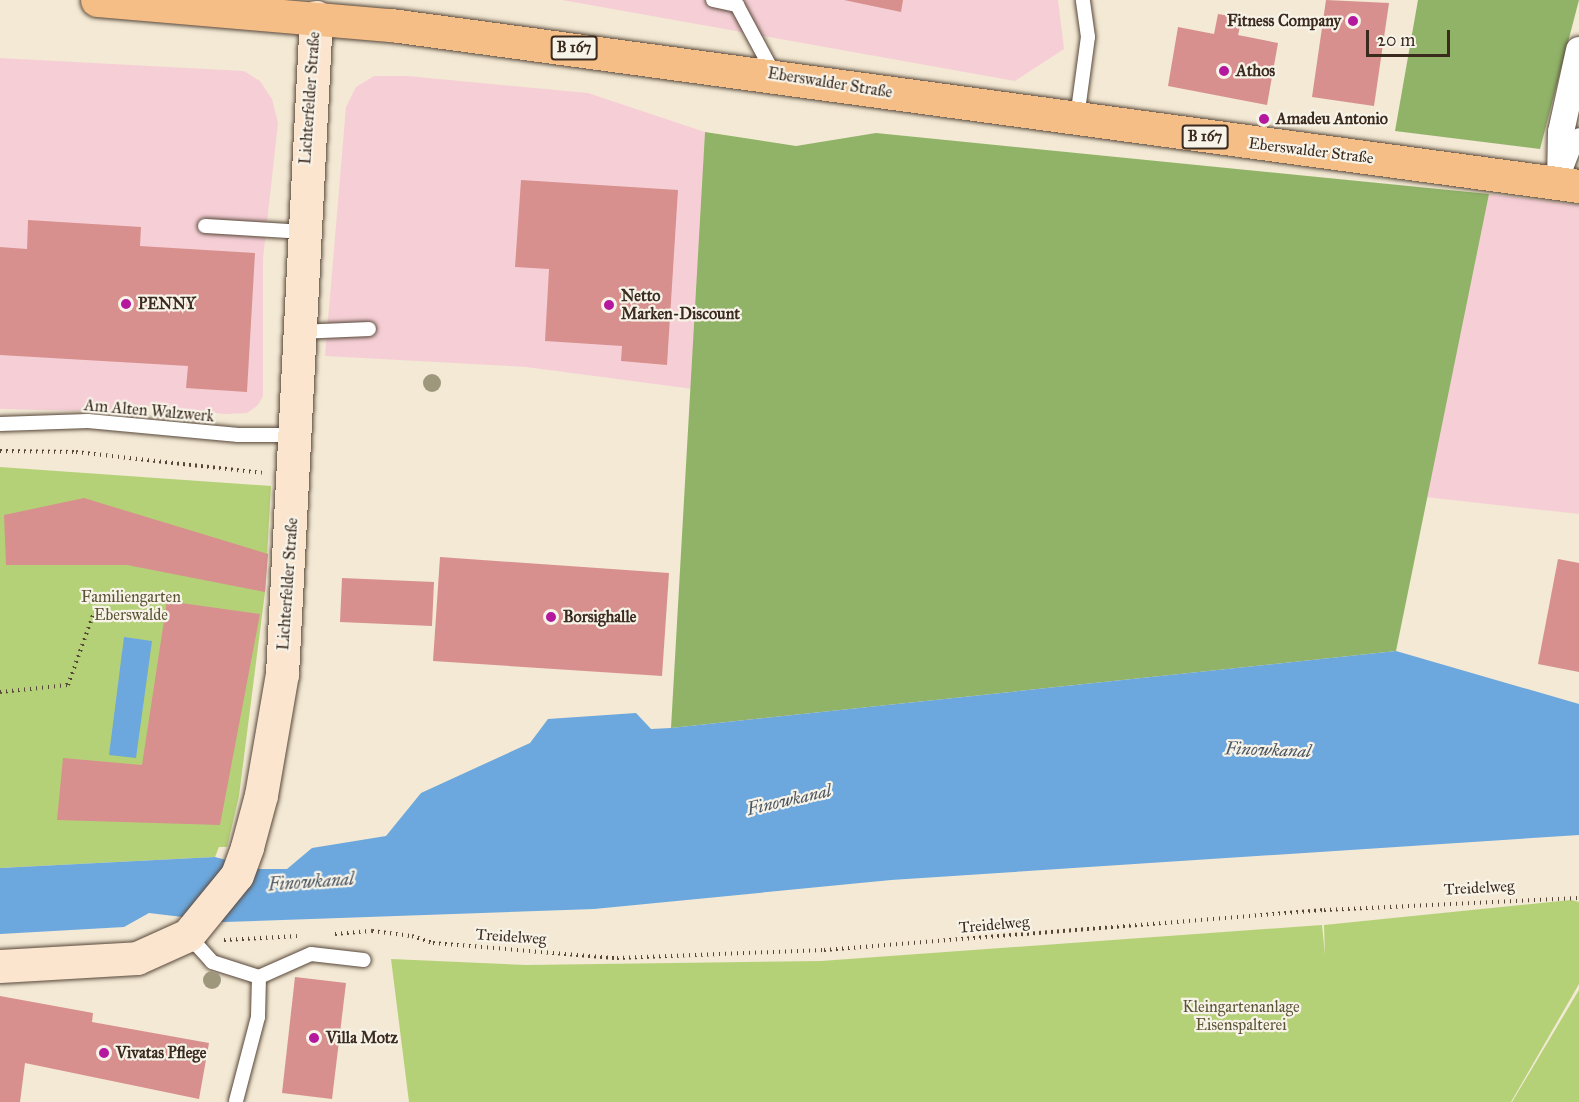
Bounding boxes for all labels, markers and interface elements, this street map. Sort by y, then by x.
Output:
place label: Fitness Company [1227,11,1341,31]
marker: Fitness Company [1346,14,1360,28]
scale bar [1369,18,1453,56]
text: 20 m [1377,29,1415,51]
street label: Lichterfelder Straße [296,31,324,165]
road number: B 167 [550,36,598,60]
place label: Athos [1236,61,1275,81]
street label: Eberswalder Straße [766,64,894,102]
marker: Athos [1217,64,1231,78]
place label: Amadeu Antonio [1276,109,1388,129]
marker: Amadeu Antonio [1257,112,1271,126]
road number: B 167 [1181,125,1229,149]
street label: Eberswalder Straße [1247,134,1375,168]
place label: Netto Marken-Discount [621,286,740,324]
place label: PENNY [138,294,196,314]
marker: PENNY [119,297,133,311]
marker: Netto Marken-Discount [602,298,616,312]
street label: Am Alten Walzwerk [83,396,215,426]
street label: Lichterfelder Straße [274,517,302,651]
park label: Familiengarten Eberswalde [81,587,181,625]
place label: Borsighalle [563,607,636,627]
marker: Borsighalle [544,610,558,624]
water label: Finowkanal [1225,738,1311,762]
water label: Finowkanal [745,780,833,820]
water label: Finowkanal [267,868,355,896]
street label: Treidelweg [1443,877,1515,899]
street label: Treidelweg [958,912,1030,938]
street label: Treidelweg [475,925,547,949]
park label: Kleingartenanlage Eisenspalterei [1182,997,1300,1035]
place label: Villa Motz [326,1028,398,1048]
marker: Villa Motz [307,1031,321,1045]
place label: Vivatas Pflege [116,1043,206,1063]
marker: Vivatas Pflege [97,1046,111,1060]

